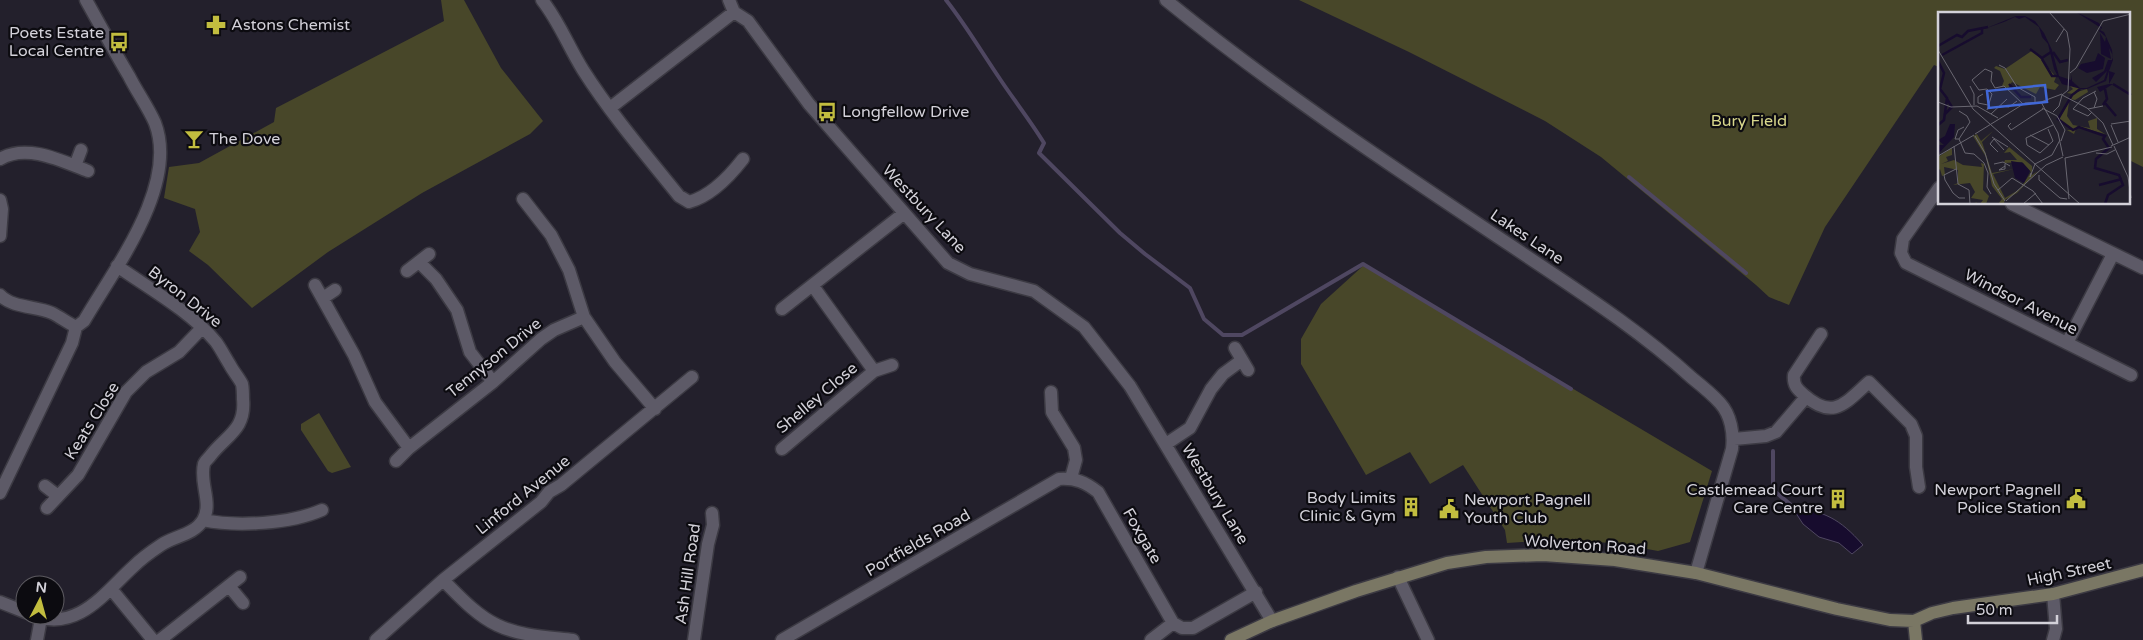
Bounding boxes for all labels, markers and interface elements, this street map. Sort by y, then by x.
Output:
inset map [1938,12,2130,205]
pharmacy icon: Astons Chemist [205,14,227,36]
place label: Astons Chemist [231,15,350,35]
place label: Poets Estate Local Centre [9,23,104,61]
bus stop icon: Poets Estate Local Centre [108,31,130,53]
bus stop icon: Longfellow Drive [816,101,838,123]
place label: Longfellow Drive [842,102,969,122]
park label: Bury Field [1711,111,1787,131]
bar icon: The Dove [183,128,205,150]
place label: The Dove [209,129,280,149]
street label: Westbury Lane [878,161,970,257]
street label: Lakes Lane [1486,205,1568,269]
street label: Byron Drive [144,262,226,332]
street label: Windsor Avenue [1961,265,2081,339]
street label: Tennyson Drive [442,314,546,402]
street label: Shelley Close [772,358,862,438]
street label: Keats Close [60,378,124,464]
street label: Westbury Lane [1177,440,1253,548]
street label: Linford Avenue [472,451,574,539]
place label: Castlemead Court Care Centre [1687,480,1823,518]
place label: Newport Pagnell Police Station [1934,480,2061,518]
place label: Body Limits Clinic & Gym [1299,488,1396,526]
building icon: Castlemead Court Care Centre [1827,488,1849,510]
public building icon: Newport Pagnell Police Station [2065,488,2087,510]
place label: Newport Pagnell Youth Club [1464,490,1591,528]
building icon: Body Limits Clinic & Gym [1400,496,1422,518]
public building icon: Newport Pagnell Youth Club [1438,498,1460,520]
street label: Portfields Road [862,505,974,581]
street label: Foxgate [1118,505,1166,567]
street label: Ash Hill Road [671,522,705,626]
street label: Wolverton Road [1523,531,1647,559]
street label: High Street [2025,553,2113,591]
north arrow [15,575,65,625]
text: N [35,579,48,597]
scale bar [1968,592,2057,624]
text: 50 m [1976,601,2013,619]

